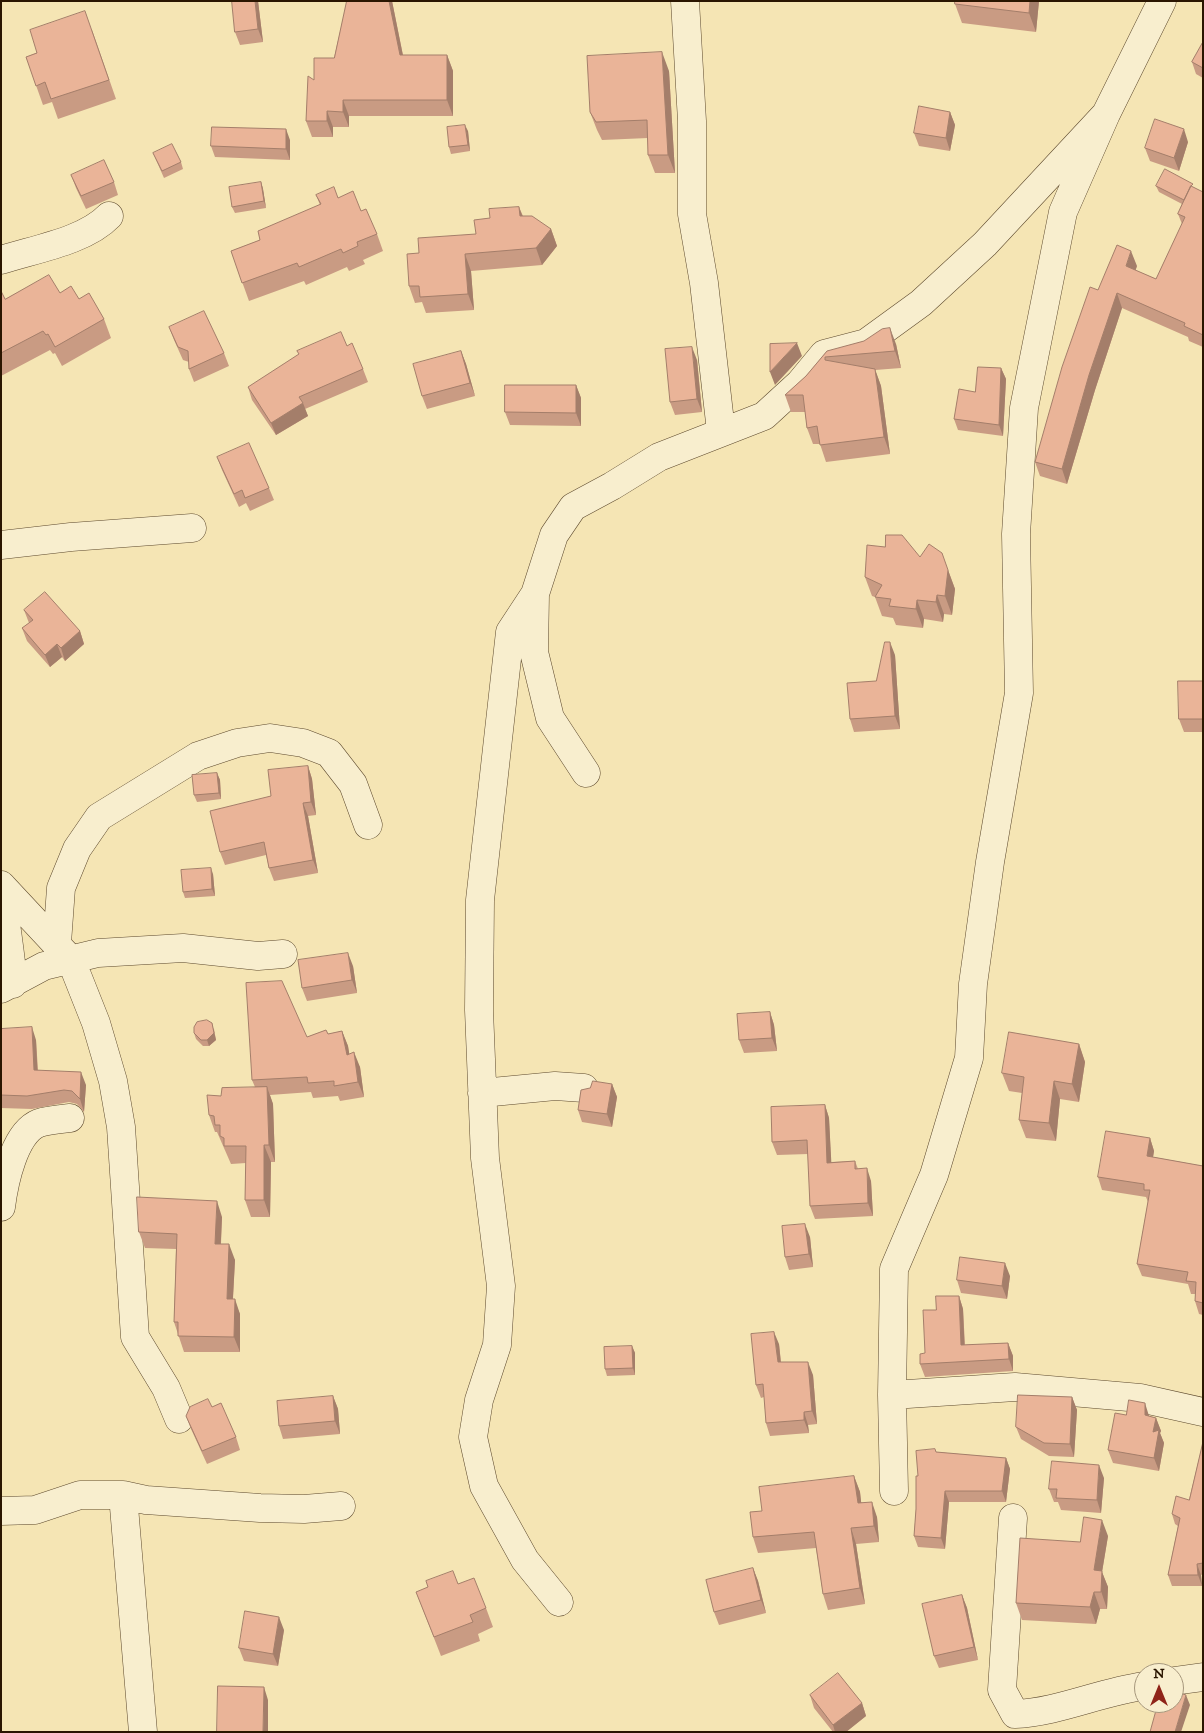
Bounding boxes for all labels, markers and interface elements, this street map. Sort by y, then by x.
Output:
north arrow [1134,1663,1184,1713]
text: N [1153,1665,1165,1683]

